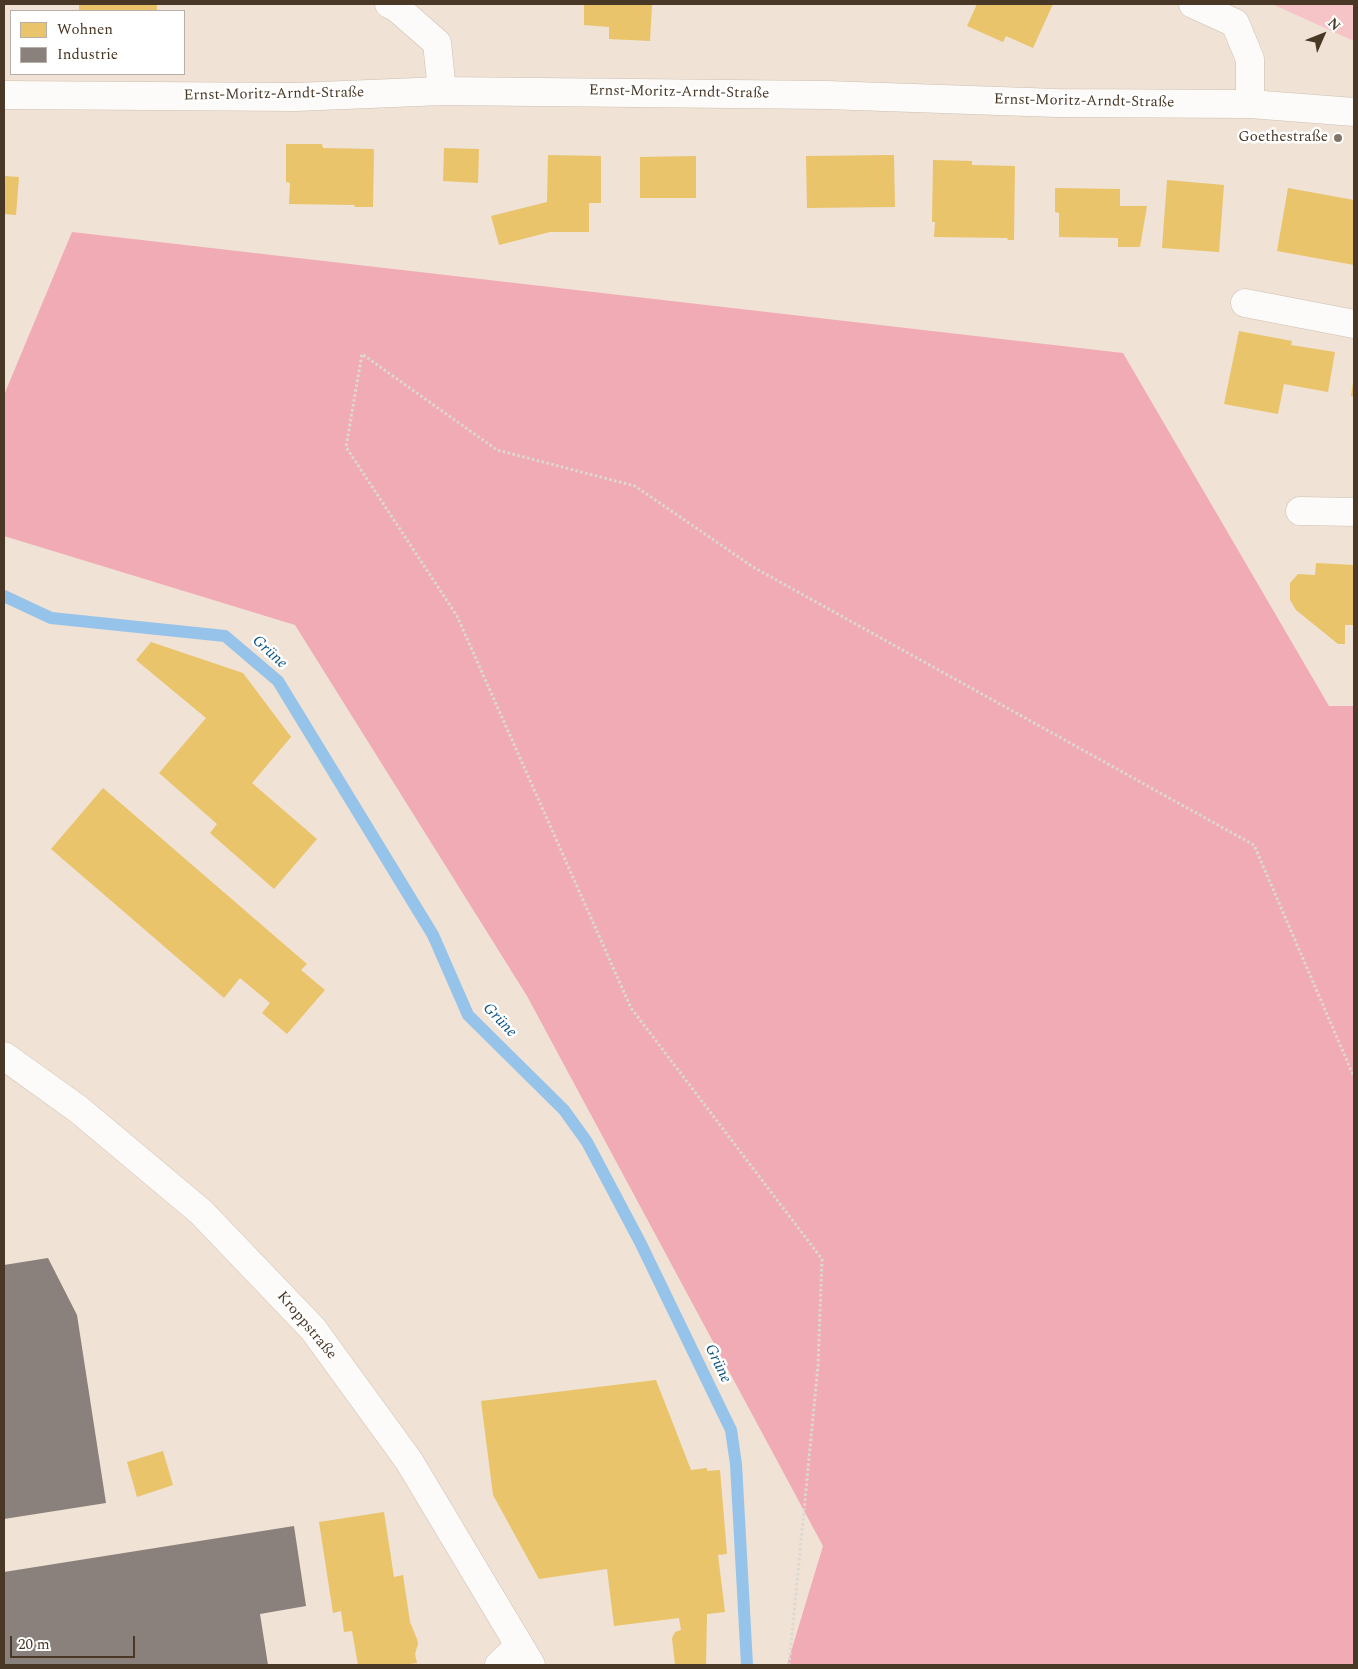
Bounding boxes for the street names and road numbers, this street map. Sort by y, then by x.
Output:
street label: Ernst-Moritz-Arndt-Straße [589,82,769,104]
street label: Ernst-Moritz-Arndt-Straße [184,84,364,106]
street label: Ernst-Moritz-Arndt-Straße [994,91,1174,113]
street label: Kroppstraße [272,1288,340,1364]

